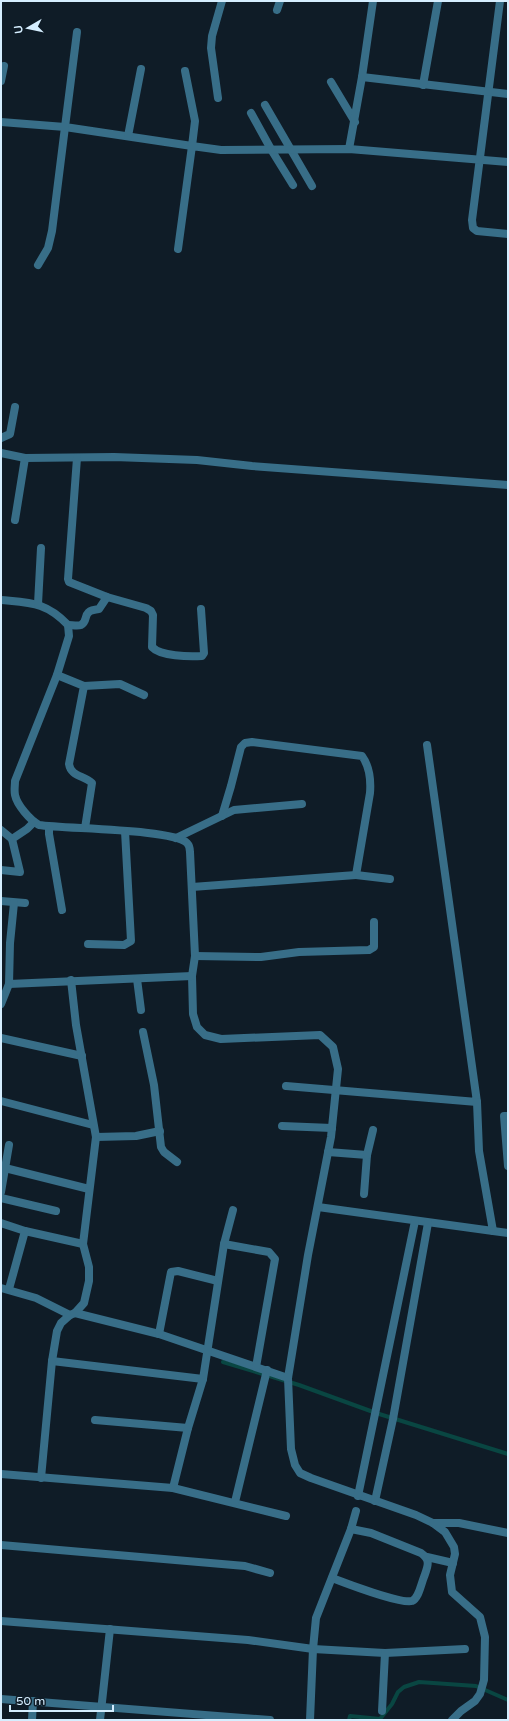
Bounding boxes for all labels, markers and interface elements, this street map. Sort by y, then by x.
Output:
north arrow [8,8,48,48]
text: U [12,24,26,35]
scale bar [10,1687,113,1713]
text: 50 m [16,1694,45,1708]

